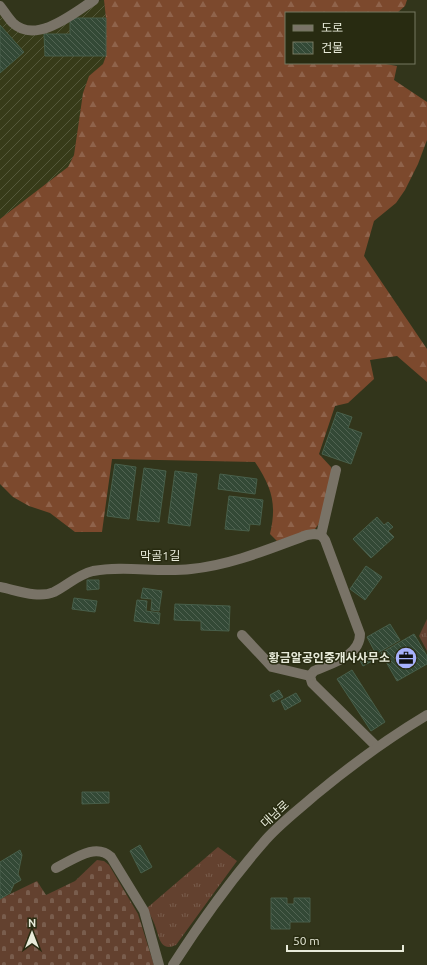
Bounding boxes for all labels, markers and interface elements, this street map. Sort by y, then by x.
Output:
legend [285,12,415,64]
text: 도로 [321,21,343,34]
text: 건물 [321,41,343,54]
street label: 막골1길 [140,549,180,562]
office icon: 황금알공인중개사사무소 [393,645,419,671]
place label: 황금알공인중개사사무소 [269,651,390,664]
street label: 대남로 [258,798,291,830]
north arrow [12,913,52,953]
text: N [28,917,36,929]
scale bar [287,927,403,953]
text: 50 m [293,934,320,947]

